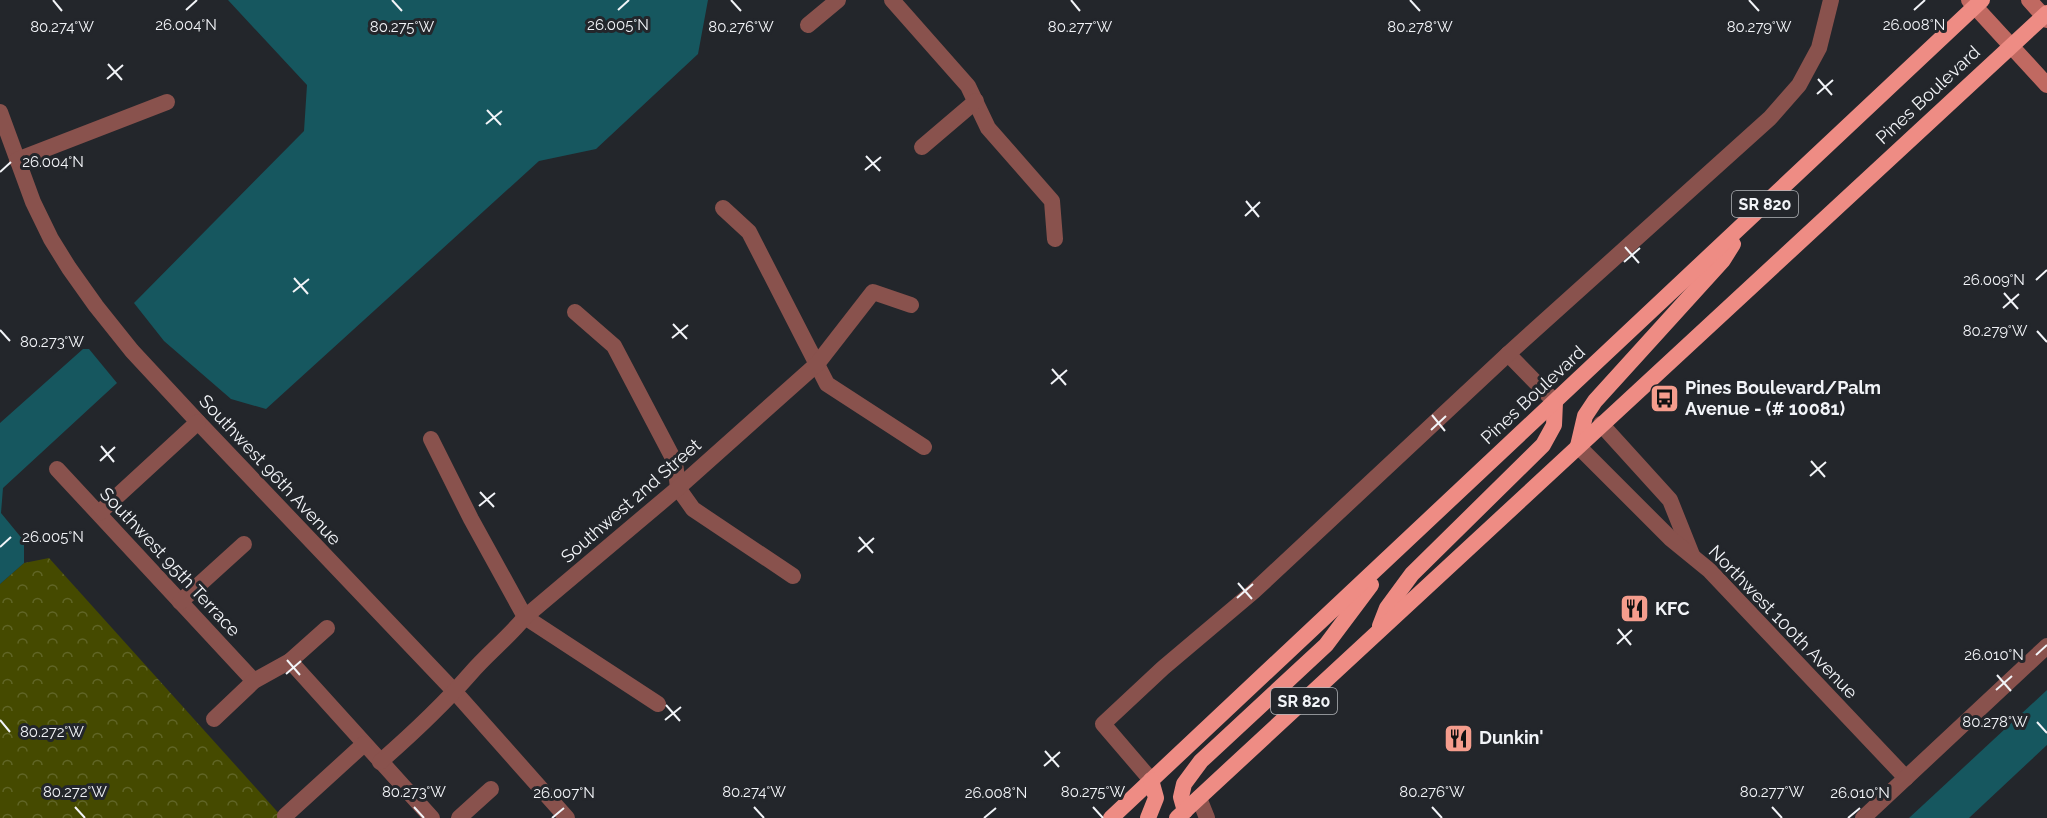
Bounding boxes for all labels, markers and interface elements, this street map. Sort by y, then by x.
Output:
text: 26.004°N [155,16,217,34]
text: 26.005°N [587,16,649,34]
text: 26.008°N [1883,16,1945,34]
text: 80.274°W [30,18,94,36]
text: 80.275°W [370,18,434,36]
text: 80.276°W [708,18,774,36]
text: 80.277°W [1048,18,1113,36]
text: 80.278°W [1387,18,1453,36]
text: 80.279°W [1727,18,1792,36]
street label: Pines Boulevard [1871,41,1984,148]
text: 26.004°N [22,153,84,171]
road number: SR 820 [1732,191,1798,217]
text: 26.009°N [1963,271,2025,289]
text: 80.279°W [1963,322,2028,340]
text: 80.273°W [20,333,84,351]
street label: Pines Boulevard [1476,341,1589,448]
place label: Pines Boulevard/Palm Avenue - (# 10081) [1685,377,1881,419]
bus stop icon: Pines Boulevard/Palm Avenue - (# 10081) [1648,382,1680,414]
street label: Southwest 96th Avenue [195,390,346,550]
street label: Southwest 2nd Street [556,434,705,567]
street label: Southwest 95th Terrace [96,483,245,641]
text: 26.005°N [22,528,84,546]
street label: Northwest 100th Avenue [1705,541,1862,703]
restaurant icon: KFC [1618,593,1650,625]
place label: KFC [1655,598,1690,619]
text: 26.010°N [1964,646,2024,664]
road number: SR 820 [1271,688,1337,714]
text: 80.278°W [1962,713,2028,731]
restaurant icon: Dunkin' [1442,722,1474,754]
text: 80.272°W [20,723,84,741]
place label: Dunkin' [1479,727,1543,748]
text: 80.272°W [43,783,107,801]
text: 80.273°W [382,783,446,801]
text: 80.274°W [722,783,786,801]
text: 80.275°W [1061,783,1125,801]
text: 80.276°W [1399,783,1465,801]
text: 80.277°W [1740,783,1805,801]
text: 26.007°N [533,784,595,802]
text: 26.008°N [965,784,1027,802]
text: 26.010°N [1830,784,1890,802]

